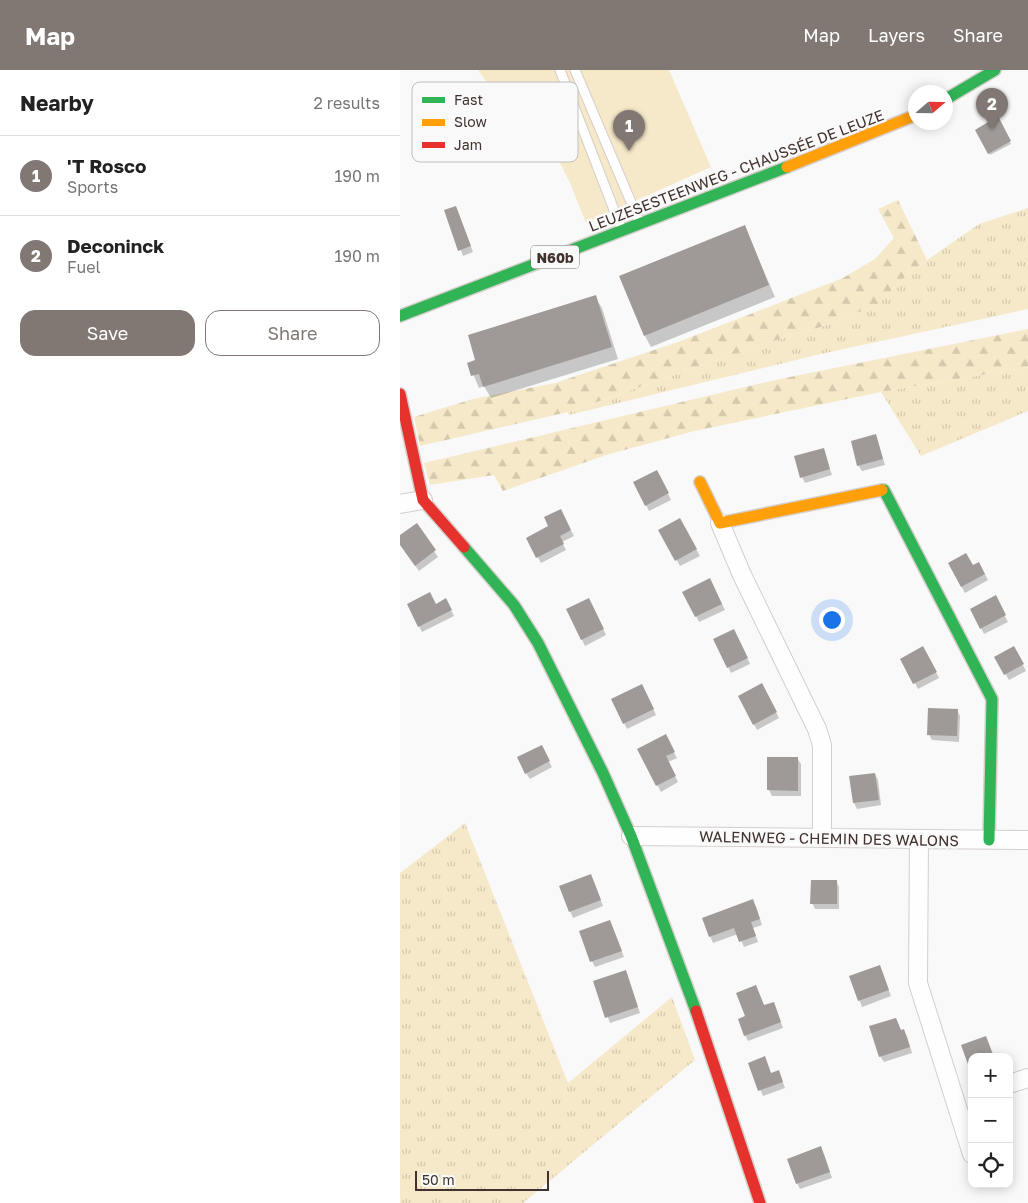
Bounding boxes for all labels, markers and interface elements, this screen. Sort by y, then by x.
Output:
text: Map [25,21,75,50]
text: Map [803,24,840,46]
text: Layers [868,24,925,46]
text: Share [953,24,1003,46]
legend [412,82,578,162]
north arrow [908,85,953,130]
pin: 2 [976,88,1008,129]
text: Nearby [20,90,94,116]
text: Fast [454,91,483,108]
text: 2 results [314,93,380,113]
street label: LEUZESESTEENWEG - CHAUSSÉE DE LEUZE [586,105,886,235]
pin: 1 [613,110,645,151]
text: Slow [454,113,487,130]
text: Jam [454,136,482,153]
text: 'T Rosco [67,154,146,177]
text: 1 [32,166,40,186]
text: 190 m [334,166,380,186]
text: Sports [67,177,118,197]
text: Deconinck [67,234,164,257]
text: 2 [31,246,41,266]
text: 190 m [334,246,380,266]
road number: N60b [531,246,579,268]
text: Fuel [67,257,101,277]
button: Save [20,310,195,356]
button: Share [205,310,380,356]
your location [819,607,845,633]
street label: WALENWEG - CHEMIN DES WALONS [699,827,959,849]
map controls [968,1053,1013,1188]
button: + [968,1053,1013,1098]
button: − [968,1098,1013,1143]
button: locate [968,1143,1013,1188]
scale bar [415,1168,549,1191]
text: 50 m [422,1171,455,1188]

